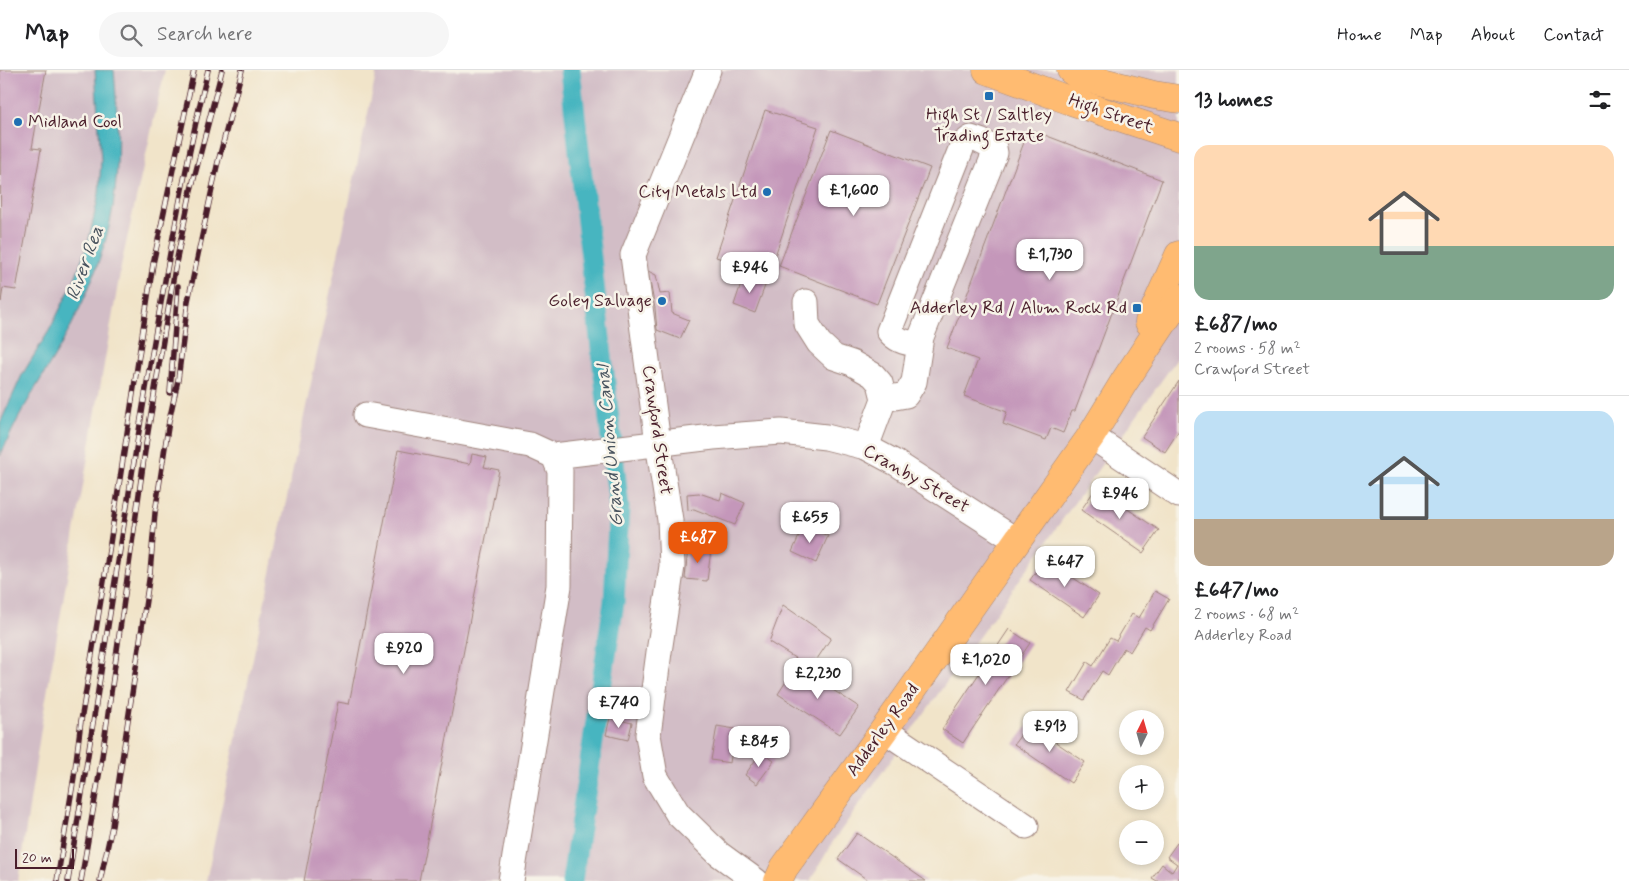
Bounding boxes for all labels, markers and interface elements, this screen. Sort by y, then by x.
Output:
search box [99,12,449,57]
text: Map [25,19,69,50]
icon: search [117,21,145,49]
text: Search here [157,22,253,47]
text: Home [1337,23,1382,47]
text: Map [1410,23,1443,47]
text: About [1471,23,1515,47]
text: Contact [1543,23,1604,47]
text: 13 homes [1194,86,1273,114]
icon: filters [1586,86,1614,114]
street label: High Street [1064,88,1157,142]
marker: High St / Saltley Trading Estate [983,90,995,102]
place label: High St / Saltley Trading Estate [926,103,1052,150]
place label: Midland Cool [28,110,122,134]
marker: Midland Cool [12,116,24,128]
pin: £1,600 [813,174,895,217]
icon: home [1359,178,1449,268]
place label: City Metals Ltd [638,180,757,204]
text: £1,600 [829,180,879,201]
marker: City Metals Ltd [761,186,773,198]
water label: River Rea [60,222,110,303]
pin: £1,730 [1009,238,1091,281]
text: £1,730 [1027,244,1073,265]
pin: £946 [720,252,780,294]
text: £946 [732,257,768,278]
place label: Goley Salvage [548,289,652,313]
marker: Goley Salvage [656,295,668,307]
place label: Adderley Rd / Alum Rock Rd [910,296,1127,320]
marker: Adderley Rd / Alum Rock Rd [1131,302,1143,314]
text: £687/mo [1194,310,1278,338]
text: 2 rooms · 58 m² [1194,338,1300,359]
text: Crawford Street [1194,359,1310,380]
water label: Grand Union Canal [590,361,630,528]
street label: Crawford Street [634,364,678,497]
street label: Cranby Street [858,439,974,519]
icon: home [1359,443,1449,533]
pin: £946 [1090,478,1150,520]
text: £946 [1102,483,1138,504]
pin: £655 [780,502,840,544]
text: £655 [792,507,828,528]
pin: £687 [668,522,728,564]
text: £687 [679,527,717,548]
pin: £647 [1035,546,1095,588]
text: £647 [1046,551,1084,572]
text: £647/mo [1194,576,1279,604]
text: 2 rooms · 68 m² [1194,604,1299,625]
text: Adderley Road [1194,625,1292,646]
pin: £920 [374,632,434,675]
text: £920 [385,638,423,659]
pin: £1,020 [945,644,1027,686]
text: £1,020 [961,649,1011,670]
pin: £2,230 [777,658,859,700]
text: £2,230 [795,663,841,684]
street label: Adderley Road [841,679,925,781]
pin: £740 [589,686,649,729]
text: £740 [599,692,639,713]
pin: £913 [1020,710,1080,753]
north arrow [1119,710,1164,755]
map controls [1119,710,1164,865]
text: £913 [1034,716,1066,737]
pin: £845 [729,726,789,768]
text: £845 [740,731,778,752]
button: + [1119,765,1164,810]
button: − [1119,820,1164,865]
scale bar [15,846,74,869]
text: 20 m [22,849,52,867]

